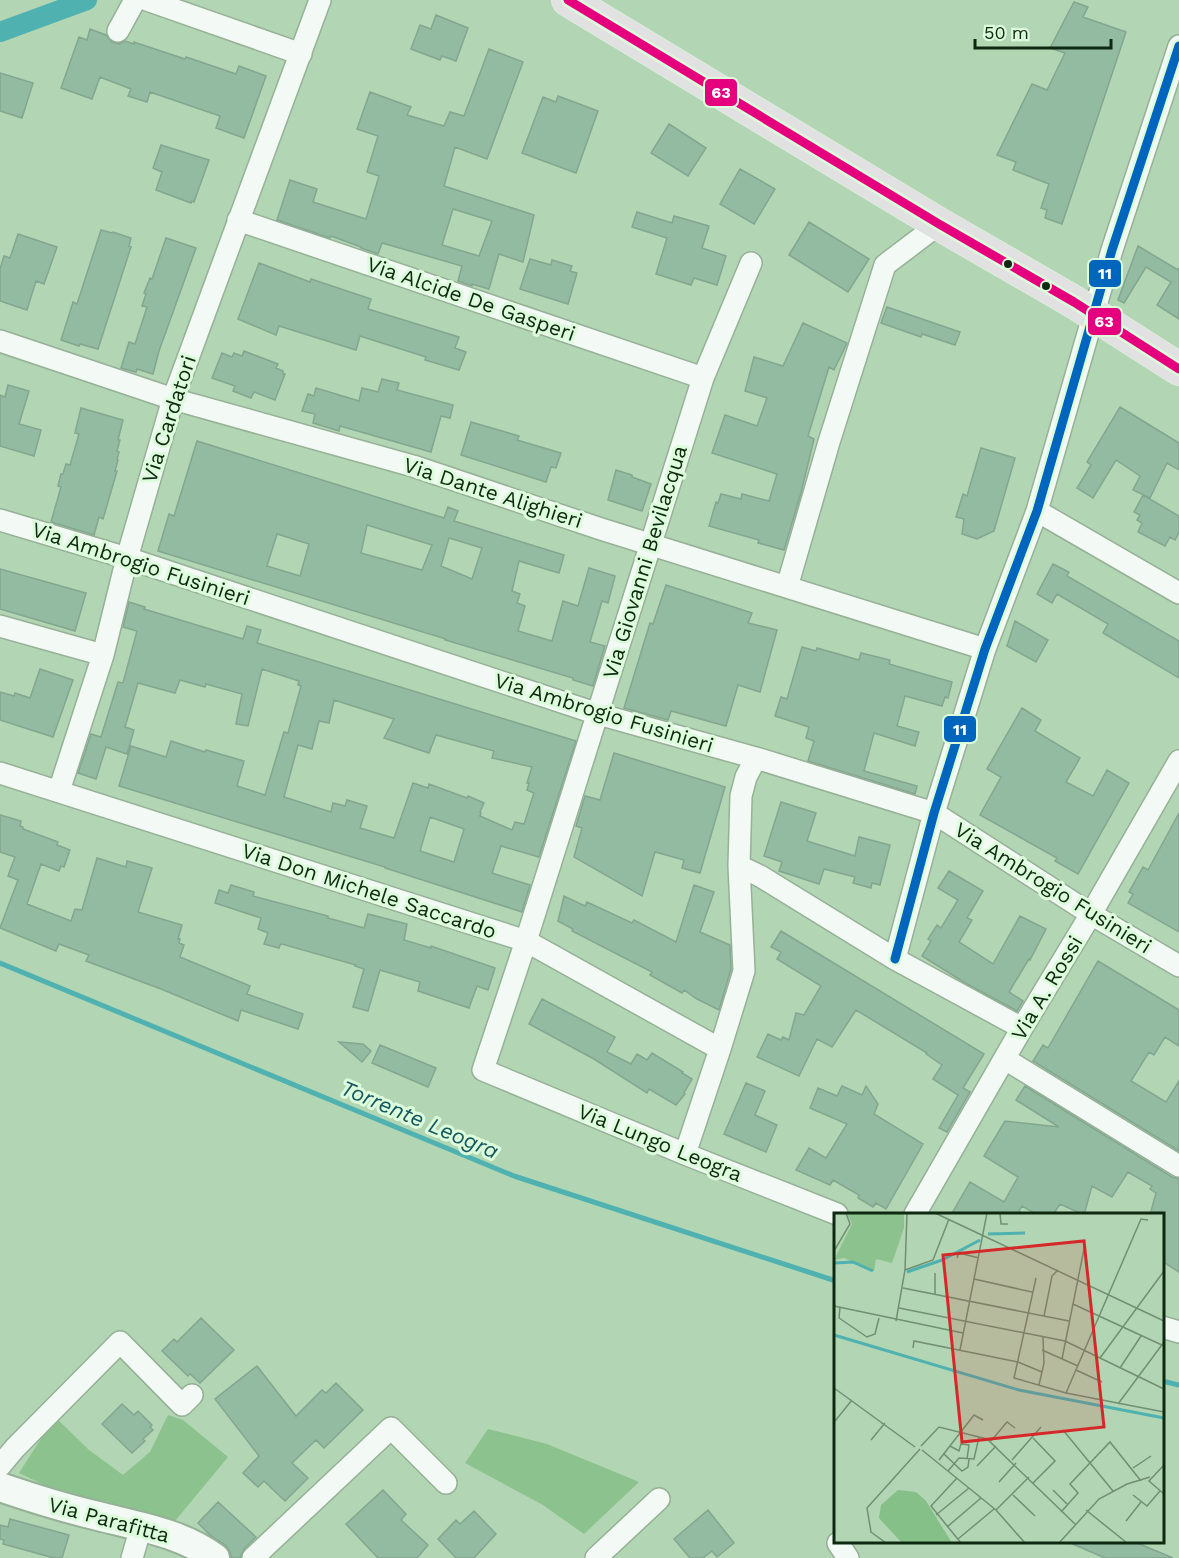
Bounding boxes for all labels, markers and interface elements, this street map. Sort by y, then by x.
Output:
scale bar [975,12,1112,50]
text: 50 m [984,22,1029,43]
line badge: 63 [704,78,738,107]
text: 63 [711,83,731,102]
street label: Via Alcide De Gasperi [364,251,579,346]
unlabelled marker [1002,258,1014,270]
line badge: 11 [1088,259,1122,288]
text: 11 [1098,264,1112,283]
unlabelled marker [1040,280,1052,292]
line badge: 63 [1087,307,1122,336]
text: 63 [1094,312,1114,331]
street label: Via Cardatori [136,352,201,486]
street label: Via Giovanni Bevilacqua [597,442,692,681]
street label: Via Dante Alighieri [400,452,586,533]
street label: Via Ambrogio Fusinieri [29,516,253,611]
street label: Via Ambrogio Fusinieri [492,667,717,758]
line badge: 11 [943,715,977,743]
text: 11 [953,720,967,739]
street label: Via Ambrogio Fusinieri [950,817,1156,959]
street label: Via Don Michele Saccardo [239,837,500,944]
street label: Via A. Rossi [1006,931,1088,1045]
water label: Torrente Leogra [337,1075,502,1164]
street label: Via Lungo Leogra [574,1098,746,1187]
inset map [834,1213,1164,1543]
street label: Via Parafitta [46,1491,173,1548]

